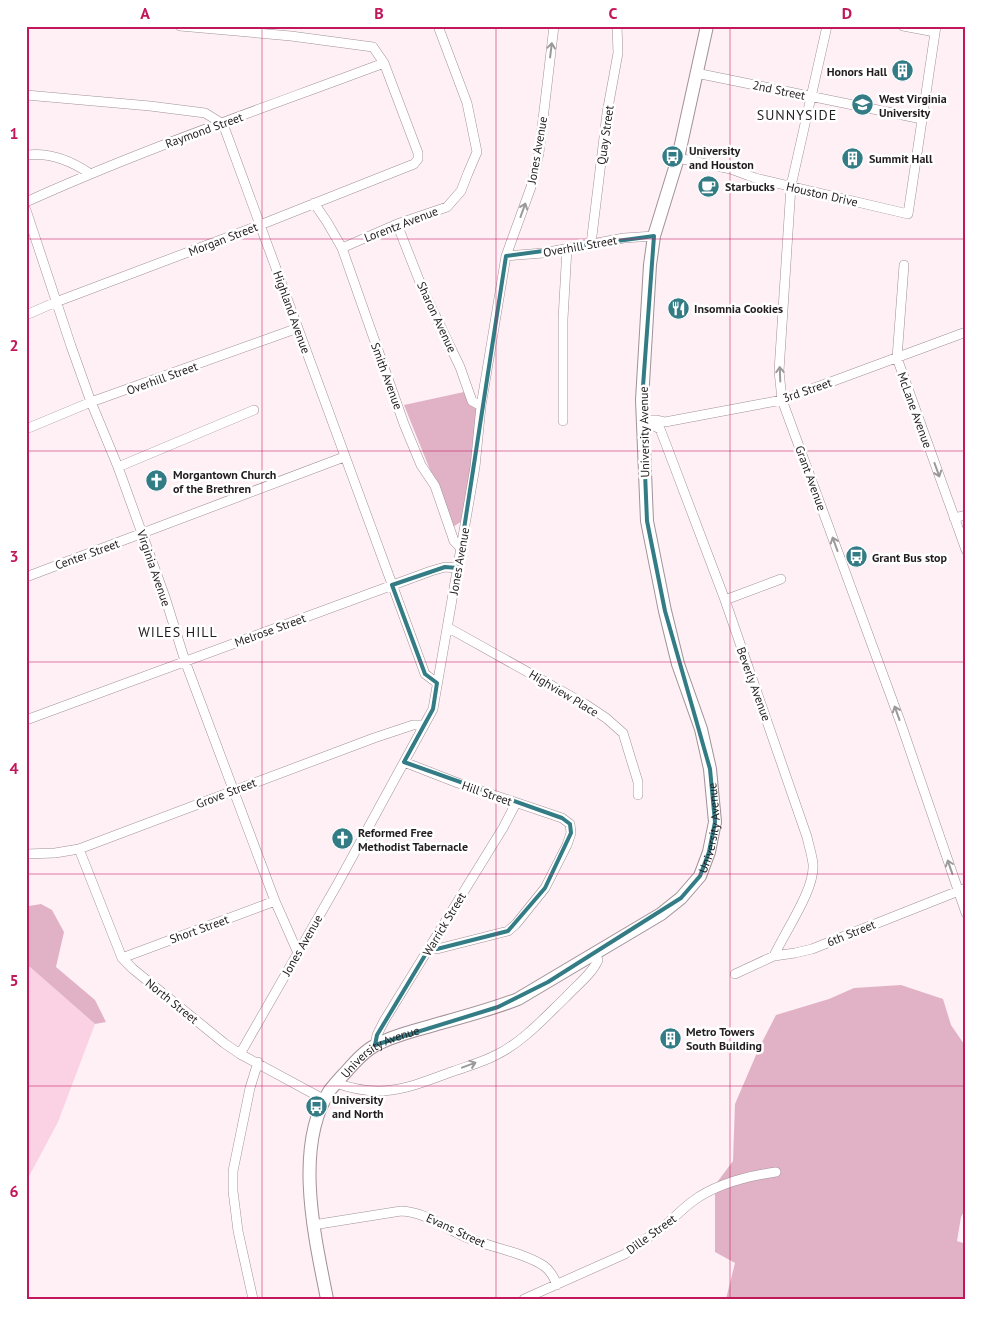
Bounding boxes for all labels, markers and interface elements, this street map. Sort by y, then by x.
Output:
text: A [140,3,150,23]
text: B [374,3,384,23]
text: C [609,3,618,23]
text: D [842,3,852,23]
one-way arrow [546,43,556,59]
building icon: Honors Hall [891,59,915,83]
place label: Honors Hall [827,64,887,79]
street label: 2nd Street [751,77,807,103]
place label: West Virginia University [879,91,947,120]
school or university icon: West Virginia University [851,93,875,117]
street label: Quay Street [593,104,617,166]
district label: SUNNYSIDE [757,106,837,124]
street label: Raymond Street [163,109,245,151]
street label: Jones Avenue [524,115,550,186]
text: 1 [9,123,19,143]
place label: University and Houston [689,143,754,172]
bus stop icon: University and Houston [661,145,685,169]
building icon: Summit Hall [841,146,865,170]
place label: Summit Hall [869,151,933,166]
cafe icon: Starbucks [697,174,721,198]
street label: Houston Drive [785,178,859,210]
place label: Starbucks [725,179,775,194]
street label: Lorentz Avenue [362,203,440,245]
one-way arrow [519,203,528,218]
street label: Morgan Street [186,219,260,259]
street label: Overhill Street [542,232,618,260]
street label: Highland Avenue [270,269,314,355]
street label: Sharon Avenue [414,279,460,355]
restaurant icon: Insomnia Cookies [666,296,690,320]
place label: Insomnia Cookies [694,301,783,316]
text: 2 [9,335,19,355]
street label: Smith Avenue [368,340,406,412]
street label: Overhill Street [124,358,200,398]
one-way arrow [775,366,785,382]
street label: McLane Avenue [894,370,936,450]
street label: 3rd Street [780,375,834,405]
street label: University Avenue [636,386,652,478]
street label: Grant Avenue [792,443,830,513]
one-way arrow [933,462,942,477]
place label: Morgantown Church of the Brethren [173,467,276,496]
church icon: Morgantown Church of the Brethren [145,469,169,493]
street label: Jones Avenue [446,526,472,597]
street label: Virginia Avenue [134,527,174,608]
street label: Center Street [53,535,121,573]
one-way arrow [830,537,839,552]
bus stop icon: Grant Bus stop [844,545,868,569]
text: 3 [9,546,19,566]
place label: Grant Bus stop [872,550,948,565]
street label: Melrose Street [232,610,308,650]
district label: WILES HILL [138,623,218,641]
street label: Beverly Avenue [734,645,774,723]
street label: Highview Place [527,666,601,720]
one-way arrow [892,706,901,721]
text: 4 [9,758,19,778]
street label: Grove Street [194,775,258,811]
street label: Hill Street [460,777,514,809]
street label: University Avenue [694,782,723,875]
place label: Reformed Free Methodist Tabernacle [358,825,468,854]
church icon: Reformed Free Methodist Tabernacle [330,827,354,851]
one-way arrow [945,859,954,875]
street label: Warrick Street [419,890,469,958]
street label: Short Street [167,911,231,947]
street label: Jones Avenue [278,912,325,979]
street label: 6th Street [825,916,877,950]
text: 5 [9,970,19,990]
street label: North Street [143,975,201,1027]
street label: University Avenue [337,1022,421,1081]
place label: Metro Towers South Building [686,1024,762,1053]
building icon: Metro Towers South Building [658,1026,682,1050]
one-way arrow [461,1060,477,1069]
place label: University and North [332,1092,384,1121]
bus stop icon: University and North [304,1094,328,1118]
text: 6 [9,1181,19,1201]
street label: Evans Street [424,1210,488,1250]
street label: Dille Street [623,1211,679,1257]

